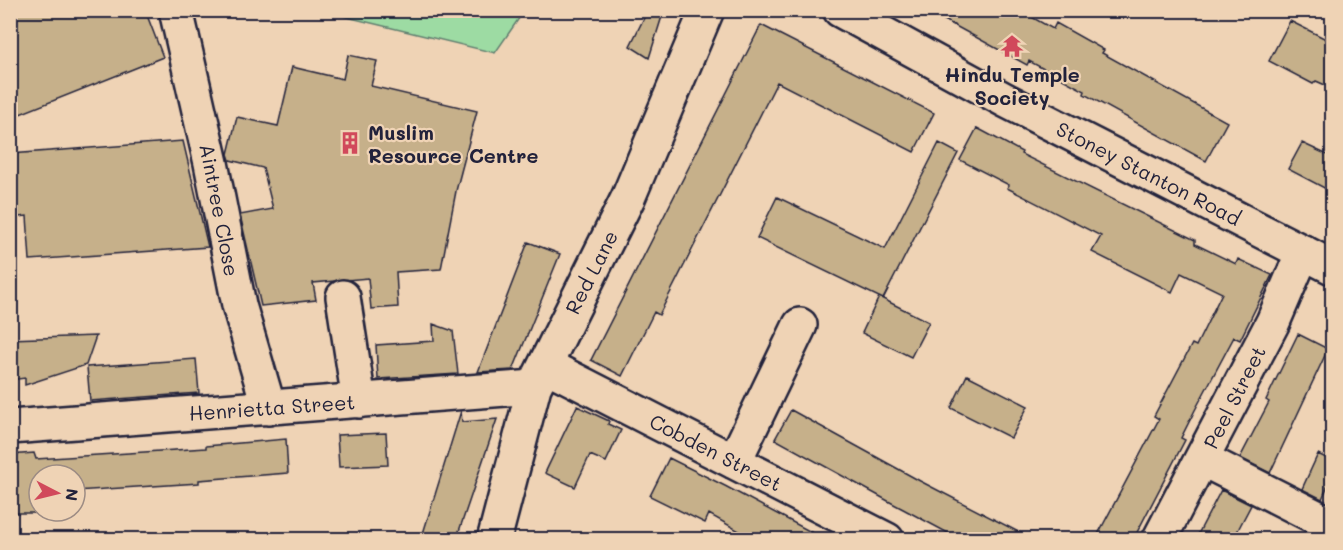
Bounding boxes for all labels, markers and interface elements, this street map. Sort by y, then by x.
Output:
temple icon: Hindu Temple Society [999,33,1025,59]
place label: Hindu Temple Society [944,61,1080,110]
street label: Stoney Stanton Road [1052,115,1246,231]
place label: Muslim Resource Centre [368,119,538,168]
building icon: Muslim Resource Centre [337,130,363,156]
street label: Aintree Close [194,142,246,278]
street label: Red Lane [559,226,623,318]
street label: Peel Street [1197,341,1271,453]
street label: Henrietta Street [188,388,356,426]
street label: Cobden Street [645,407,787,497]
north arrow [27,463,87,523]
text: N [61,488,84,502]

